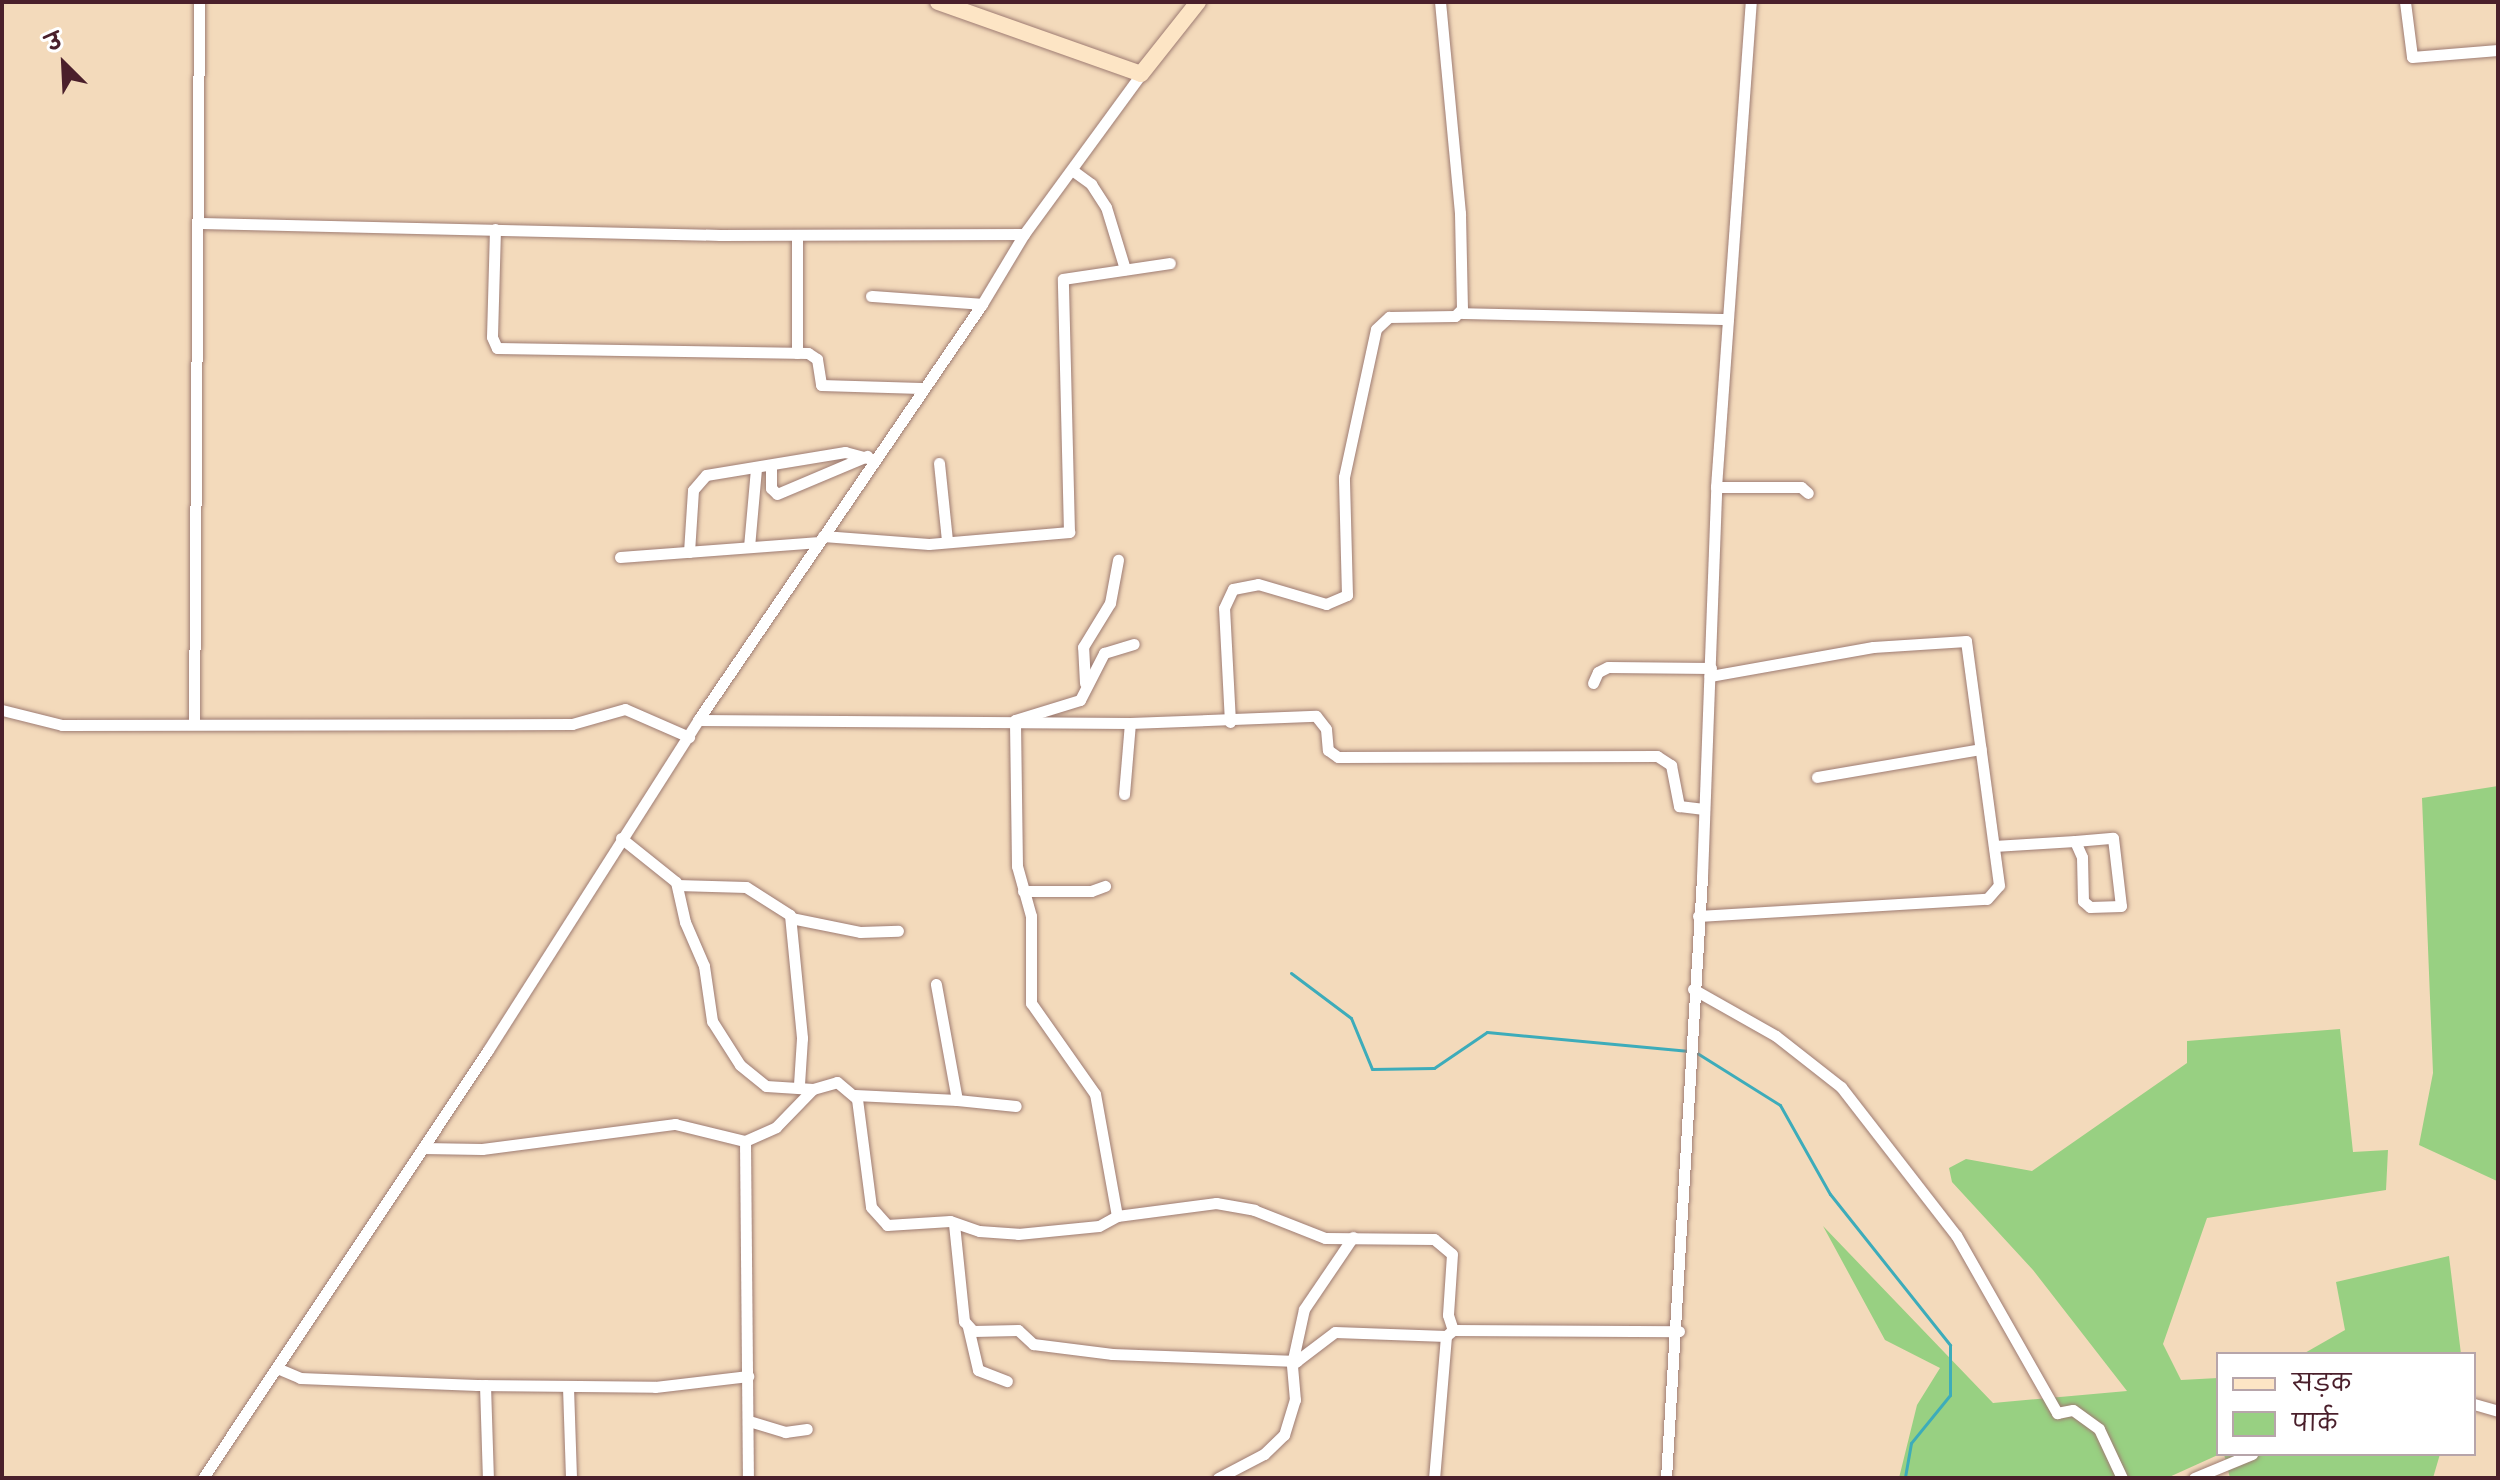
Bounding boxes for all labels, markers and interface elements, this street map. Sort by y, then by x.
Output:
north arrow [24,24,104,104]
text: उ [41,25,67,58]
legend [2216,1352,2476,1456]
text: सड़क [2292,1367,2351,1399]
text: पार्क [2292,1407,2337,1439]

